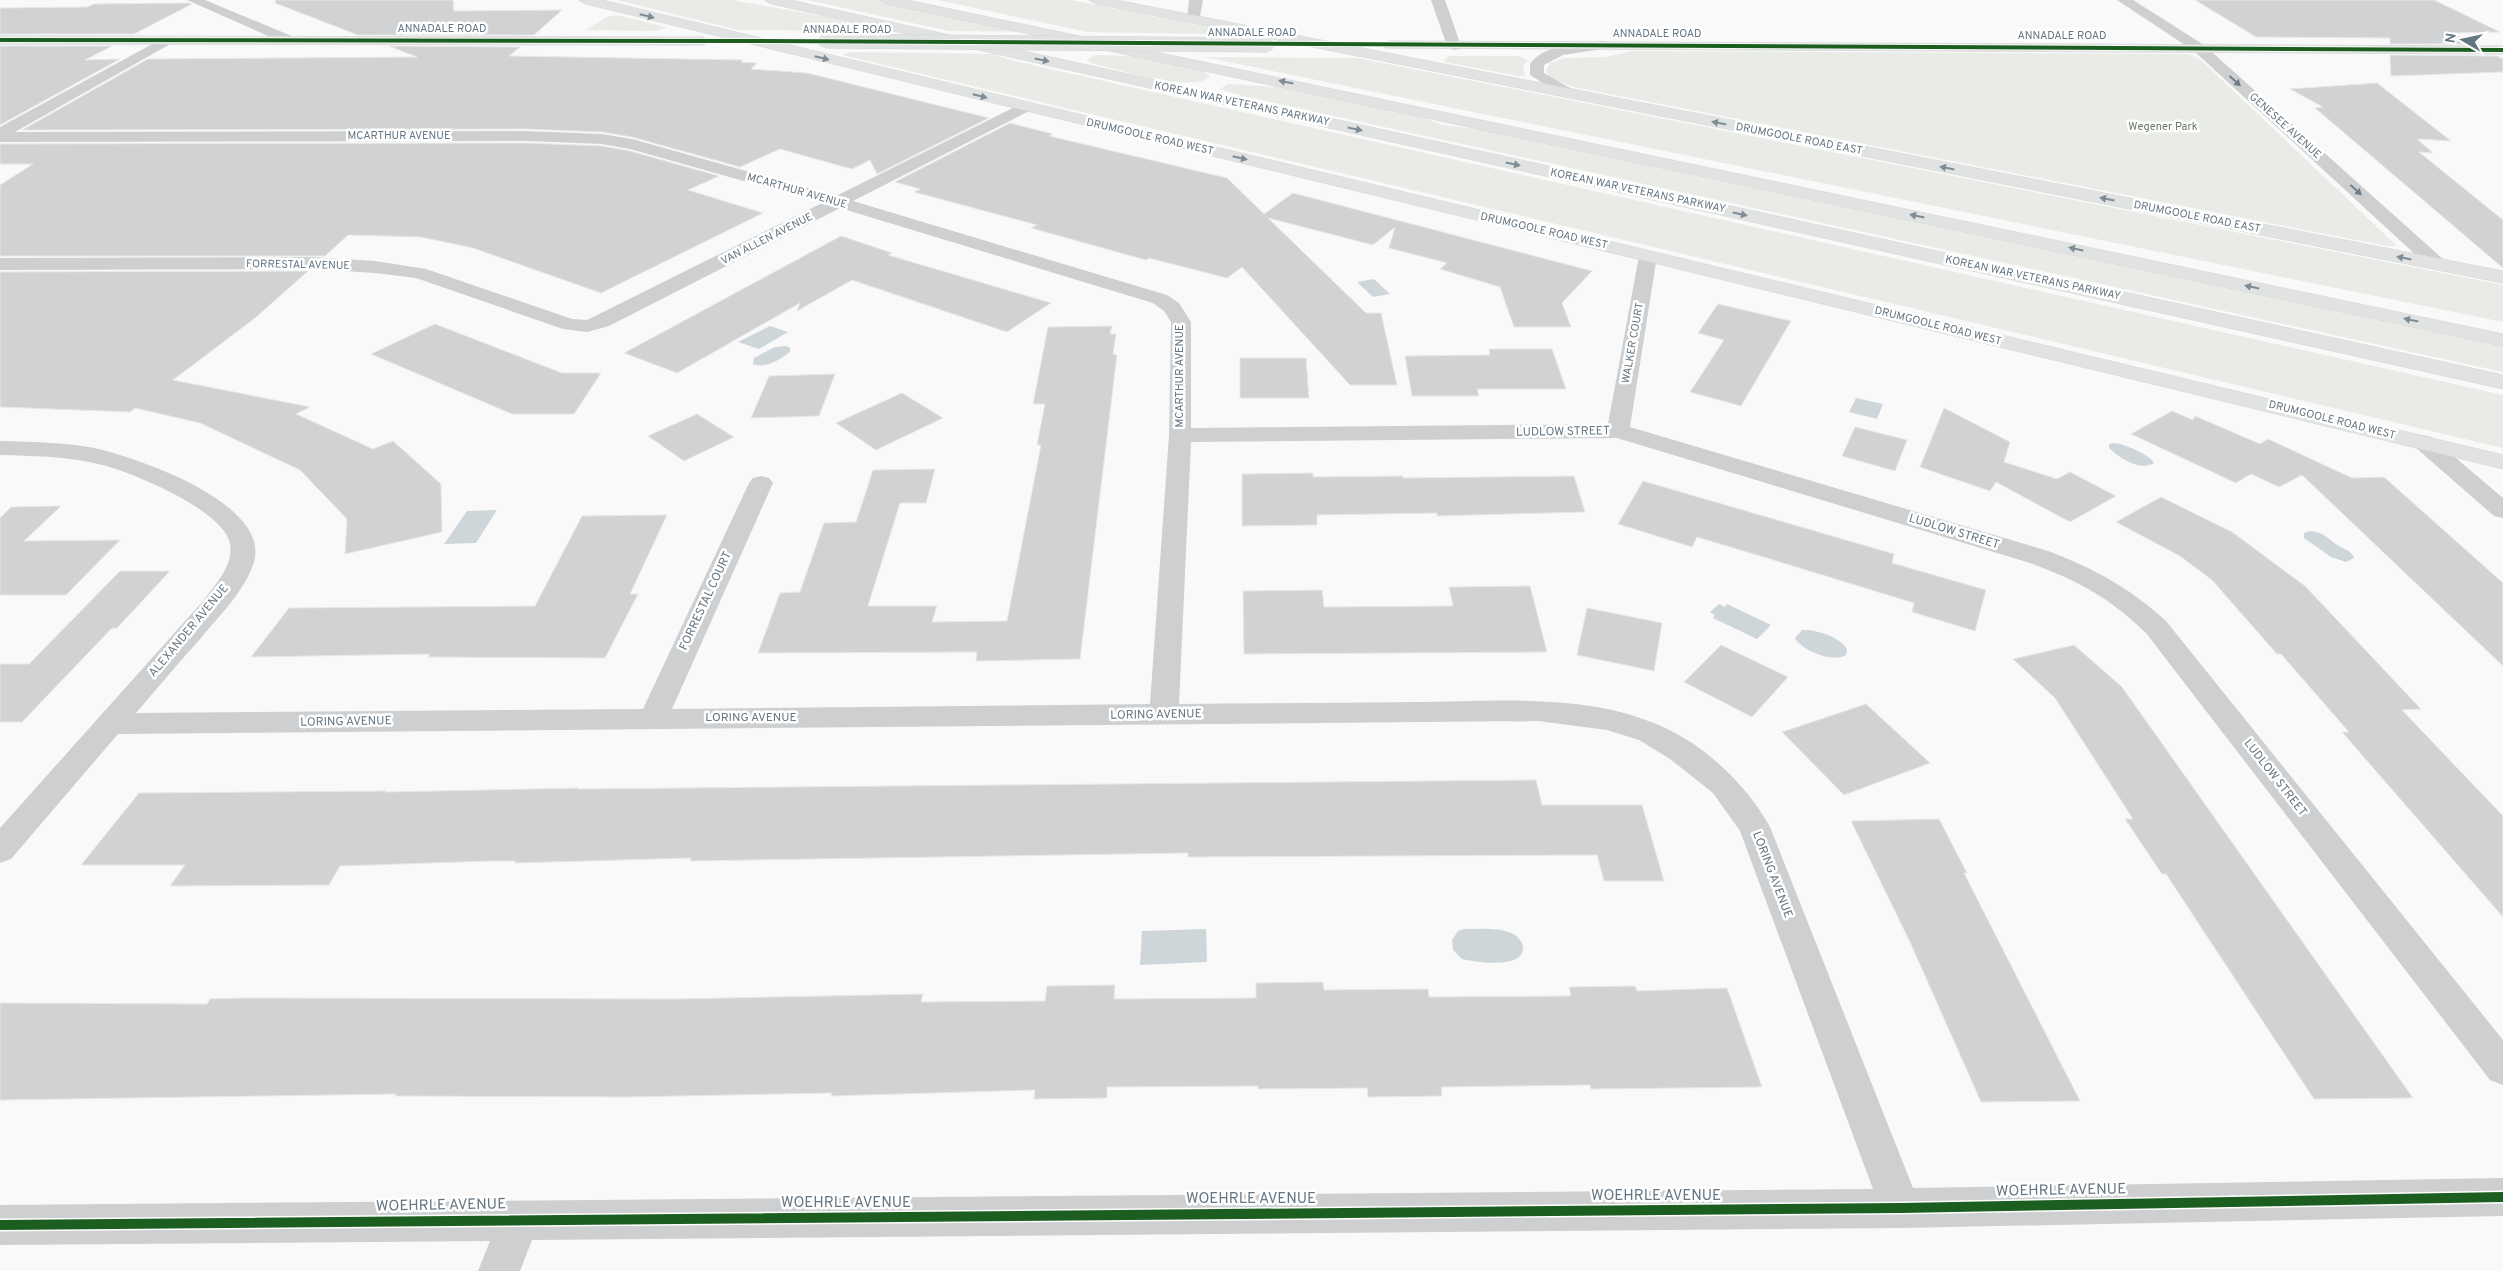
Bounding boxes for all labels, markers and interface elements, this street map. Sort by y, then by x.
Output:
one-way arrow [639,12,654,20]
north arrow [2438,15,2488,65]
street label: ANNADALE ROAD [398,22,487,36]
street label: ANNADALE ROAD [803,23,892,37]
street label: ANNADALE ROAD [1208,26,1297,40]
street label: ANNADALE ROAD [1613,27,1702,41]
street label: ANNADALE ROAD [2018,29,2107,43]
text: N [2442,32,2461,45]
one-way arrow [814,54,829,62]
one-way arrow [1035,56,1051,64]
one-way arrow [2229,75,2241,87]
one-way arrow [1278,78,1294,86]
street label: KOREAN WAR VETERANS PARKWAY [1153,79,1331,129]
street label: GENESEE AVENUE [2246,90,2324,162]
one-way arrow [972,92,987,100]
street label: DRUMGOOLE ROAD WEST [1085,116,1215,158]
one-way arrow [1712,119,1727,127]
street label: DRUMGOOLE ROAD EAST [1734,120,1864,158]
park label: Wegener Park [2128,120,2198,134]
one-way arrow [1347,125,1363,133]
street label: MCARTHUR AVENUE [347,129,451,143]
one-way arrow [1232,154,1247,162]
one-way arrow [1506,160,1521,168]
one-way arrow [1940,164,1955,172]
street label: KOREAN WAR VETERANS PARKWAY [1549,166,1727,216]
street label: MCARTHUR AVENUE [746,170,848,212]
one-way arrow [2349,184,2361,196]
one-way arrow [2098,195,2114,203]
street label: DRUMGOOLE ROAD EAST [2132,198,2262,236]
street label: VAN ALLEN AVENUE [719,210,815,268]
street label: DRUMGOOLE ROAD WEST [1479,210,1609,252]
one-way arrow [1733,210,1748,218]
one-way arrow [1909,212,1924,220]
one-way arrow [2067,245,2083,253]
street label: KOREAN WAR VETERANS PARKWAY [1944,253,2122,303]
one-way arrow [2395,253,2411,261]
street label: FORRESTAL AVENUE [246,257,350,273]
one-way arrow [2243,282,2259,290]
street label: WALKER COURT [1619,301,1647,385]
street label: DRUMGOOLE ROAD WEST [1873,303,2003,349]
one-way arrow [2402,316,2418,324]
street label: MCARTHUR AVENUE [1173,324,1187,428]
street label: DRUMGOOLE ROAD WEST [2267,397,2397,443]
street label: LUDLOW STREET [1516,423,1610,441]
street label: LUDLOW STREET [1907,511,2001,553]
street label: FORRESTAL COURT [676,549,736,653]
street label: ALEXANDER AVENUE [145,581,233,681]
street label: LORING AVENUE [1110,706,1202,724]
street label: LORING AVENUE [705,710,797,726]
street label: LORING AVENUE [300,713,392,731]
street label: LUDLOW STREET [2240,736,2310,820]
street label: LORING AVENUE [1748,829,1796,921]
street label: WOEHRLE AVENUE [1996,1180,2126,1202]
street label: WOEHRLE AVENUE [1591,1187,1721,1206]
street label: WOEHRLE AVENUE [1186,1190,1316,1209]
street label: WOEHRLE AVENUE [781,1194,911,1213]
street label: WOEHRLE AVENUE [376,1195,506,1217]

